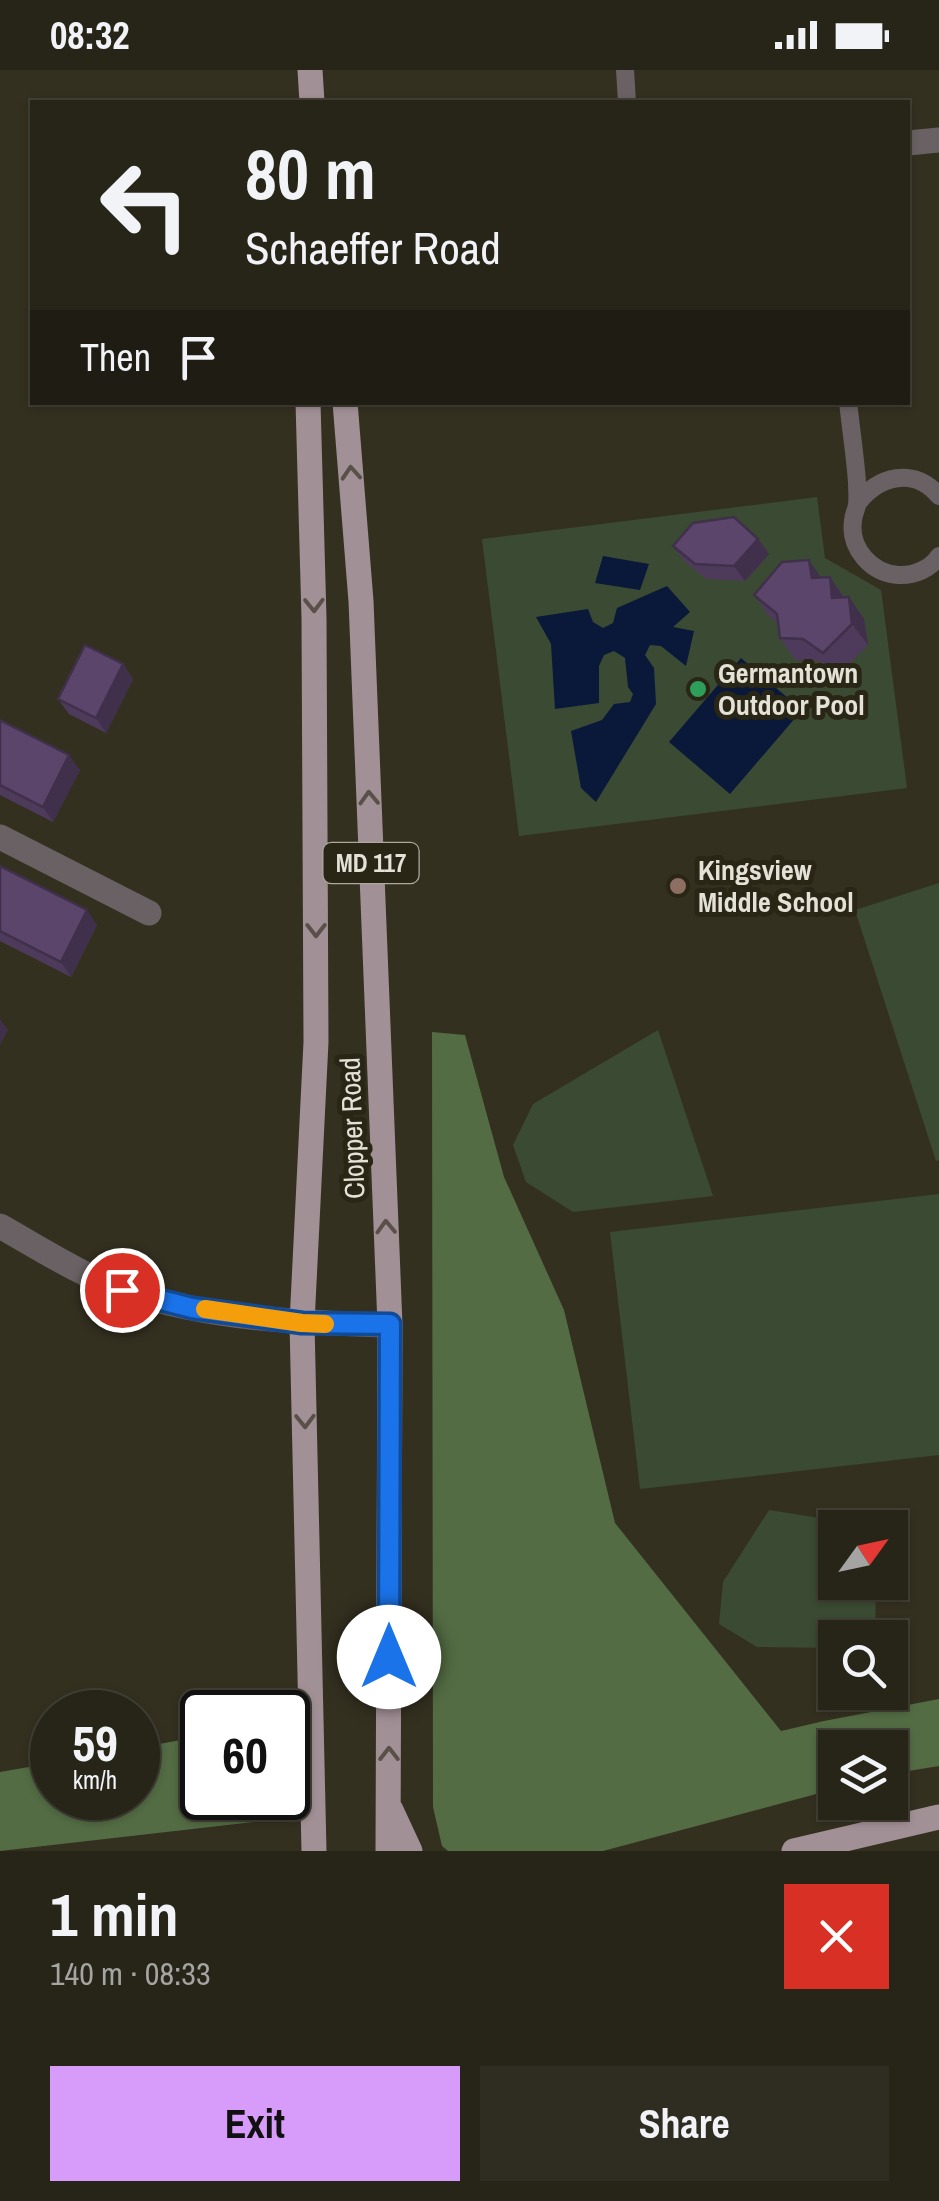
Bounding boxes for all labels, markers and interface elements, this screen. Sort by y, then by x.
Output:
text: 08:32 [50,10,130,61]
text: 80 m [245,127,376,221]
icon: left [80,140,210,270]
text: Schaeffer Road [245,217,501,278]
icon: arrive [171,330,226,385]
text: Then [80,332,151,383]
one-way arrow [340,465,362,481]
one-way arrow [303,598,325,613]
place label: Germantown Outdoor Pool [718,654,865,724]
marker: Germantown Outdoor Pool [687,678,709,700]
one-way arrow [358,789,379,805]
road number: MD 117 [324,843,418,883]
place label: Kingsview Middle School [698,851,854,921]
marker: Kingsview Middle School [667,875,689,897]
one-way arrow [305,922,326,938]
street label: Clopper Road [331,1057,373,1199]
one-way arrow [376,1219,397,1235]
pin [80,1248,165,1333]
icon: arrive [95,1263,150,1318]
one-way arrow [294,1413,315,1429]
north arrow [818,1510,908,1600]
map controls [818,1510,908,1820]
position arrow [337,1605,441,1709]
button: search [818,1620,908,1710]
speed limit sign: 60 [180,1690,310,1820]
text: 59 [72,1709,118,1777]
button: layers [818,1730,908,1820]
one-way arrow [378,1745,400,1760]
text: km/h [73,1763,117,1797]
text: 1 min [50,1874,179,1955]
button: close [784,1884,889,1989]
text: 140 m · 08:33 [50,1952,210,1995]
button: Exit [50,2066,460,2181]
button: Share [480,2066,889,2181]

